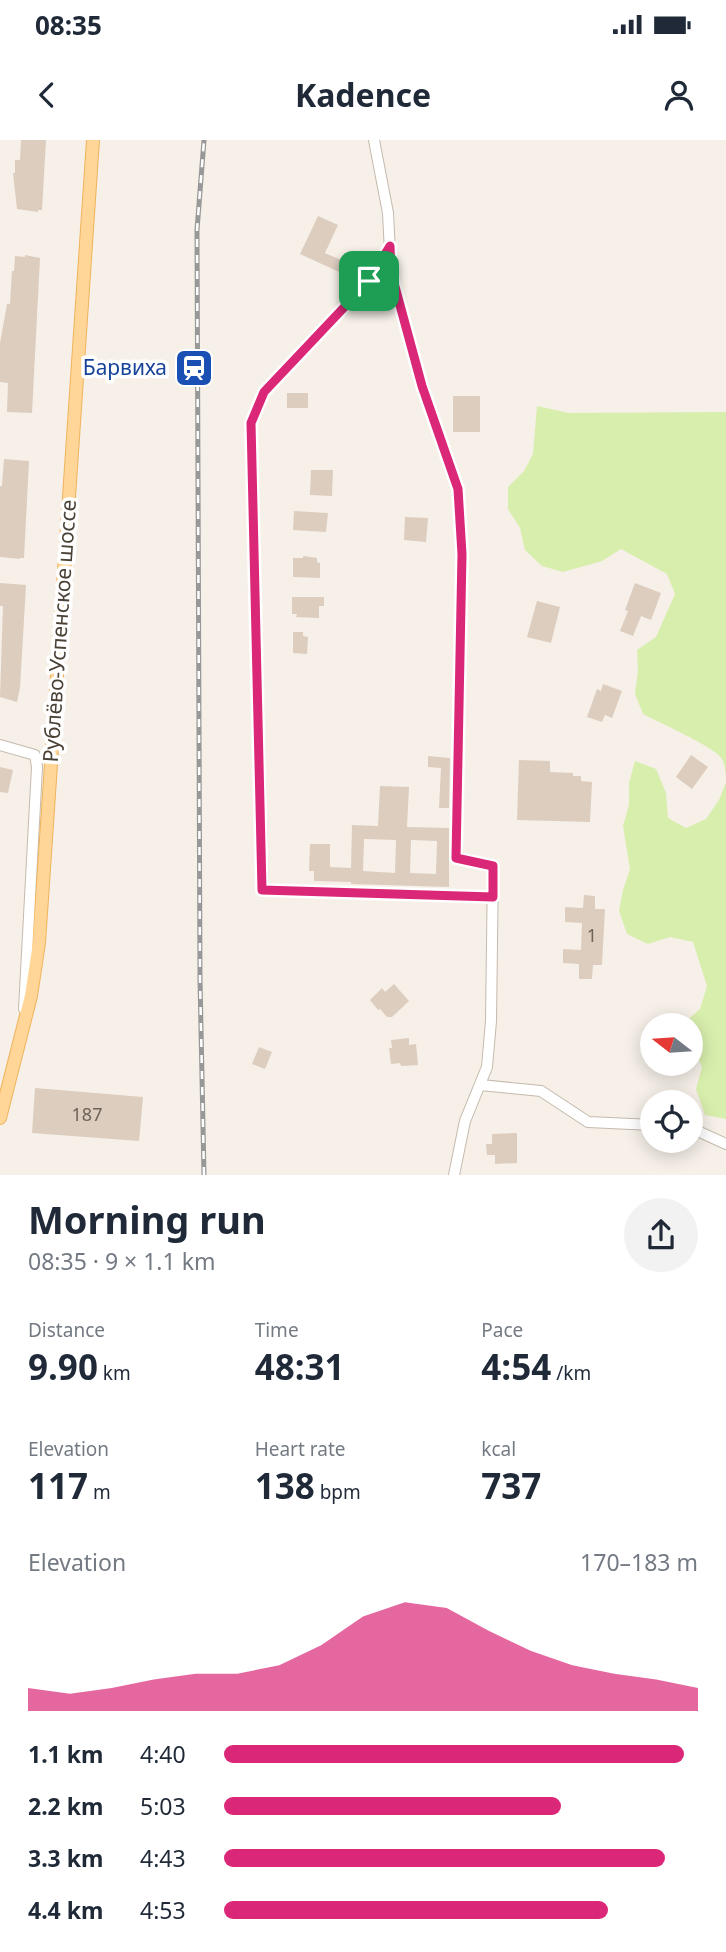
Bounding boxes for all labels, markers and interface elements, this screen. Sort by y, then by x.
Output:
text: 08:35 [35,7,102,43]
text: Kadence [295,73,431,116]
icon: back [28,76,66,114]
icon: person [660,76,698,114]
pin [339,251,399,311]
icon: arrive [350,262,388,300]
station icon: Барвиха [173,347,215,389]
place label: Барвиха [83,353,167,381]
street label: Рублёво-Успенское шоссе [36,499,82,763]
house number: 1 [587,923,597,947]
north arrow [640,1013,704,1076]
map controls [640,1013,703,1153]
button: locate [640,1090,703,1153]
house number: 187 [72,1102,102,1126]
text: Morning run [28,1193,266,1245]
button: share [624,1198,698,1272]
text: 08:35 · 9 × 1.1 km [28,1245,215,1277]
text: Distance [28,1317,105,1343]
text: Time [255,1317,299,1343]
text: Pace [481,1317,523,1343]
text: 9.90 [28,1343,98,1390]
text: 48:31 [255,1343,345,1390]
text: 4:54 [481,1343,551,1390]
text: km [98,1360,131,1386]
text: /km [551,1360,591,1386]
text: Elevation [28,1436,109,1462]
text: Heart rate [255,1436,345,1462]
text: kcal [481,1436,516,1462]
text: 117 [28,1462,88,1509]
text: 138 [255,1462,315,1509]
text: 737 [481,1462,541,1509]
text: m [88,1479,111,1505]
text: bpm [315,1479,361,1505]
text: Elevation [28,1546,126,1578]
text: 170–183 m [580,1546,698,1578]
text: 1.1 km [28,1738,103,1770]
text: 4:40 [140,1738,186,1770]
text: 2.2 km [28,1790,103,1822]
text: 5:03 [140,1790,186,1822]
text: 3.3 km [28,1842,103,1874]
text: 4:43 [140,1842,186,1874]
text: 4.4 km [28,1894,103,1926]
text: 4:53 [140,1894,186,1926]

